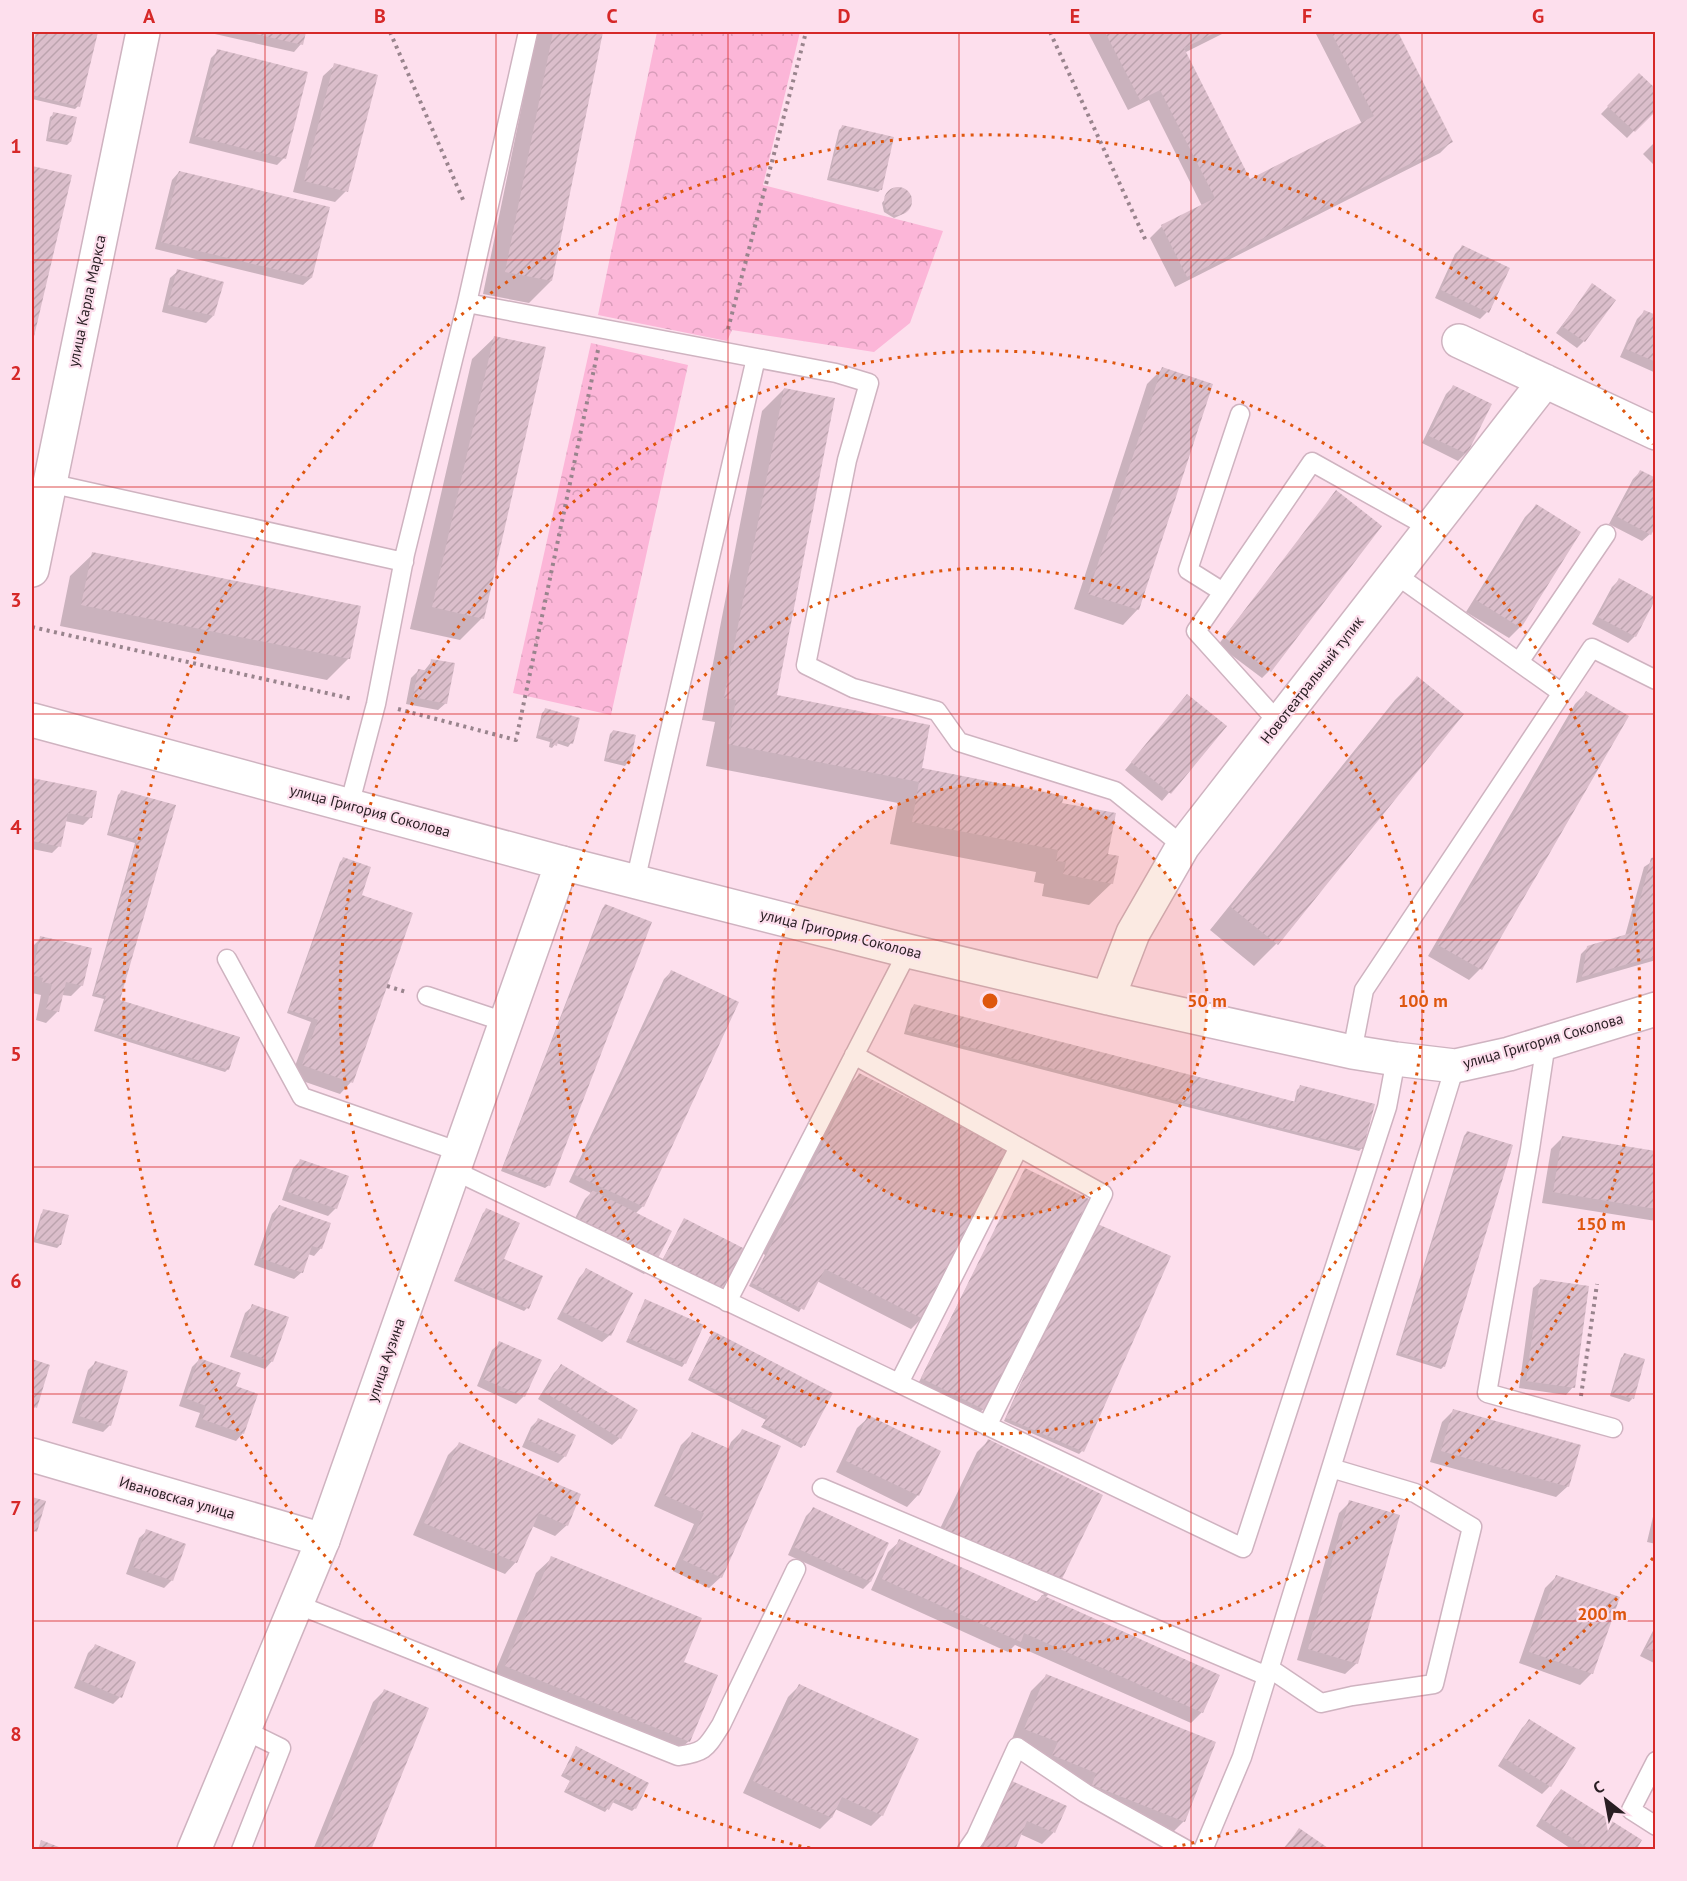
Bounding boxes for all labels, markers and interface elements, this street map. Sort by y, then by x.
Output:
text: A [143,3,156,29]
text: B [374,3,386,29]
text: C [606,3,618,29]
text: D [838,3,851,29]
text: E [1070,3,1080,29]
text: F [1302,3,1312,29]
text: G [1532,3,1544,29]
text: 1 [10,133,22,159]
street label: улица Карла Маркса [63,233,110,369]
text: 2 [10,360,22,386]
text: 3 [10,587,22,613]
street label: Новотеатральный тупик [1256,612,1368,747]
street label: улица Григория Соколова [288,780,453,841]
text: 4 [10,814,22,840]
street label: улица Григория Соколова [758,904,924,963]
text: 50 m [1187,989,1227,1012]
text: 100 m [1398,989,1448,1012]
centre of rings [980,991,1000,1011]
street label: улица Григория Соколова [1461,1009,1625,1072]
text: 5 [10,1041,22,1067]
text: 150 m [1576,1212,1626,1235]
text: 6 [10,1268,22,1294]
street label: улица Аузина [362,1315,409,1404]
street label: Ивановская улица [117,1472,237,1523]
text: 7 [10,1495,22,1521]
text: 200 m [1577,1602,1627,1625]
text: 8 [10,1721,22,1747]
north arrow [1576,1770,1636,1830]
text: С [1589,1776,1607,1798]

